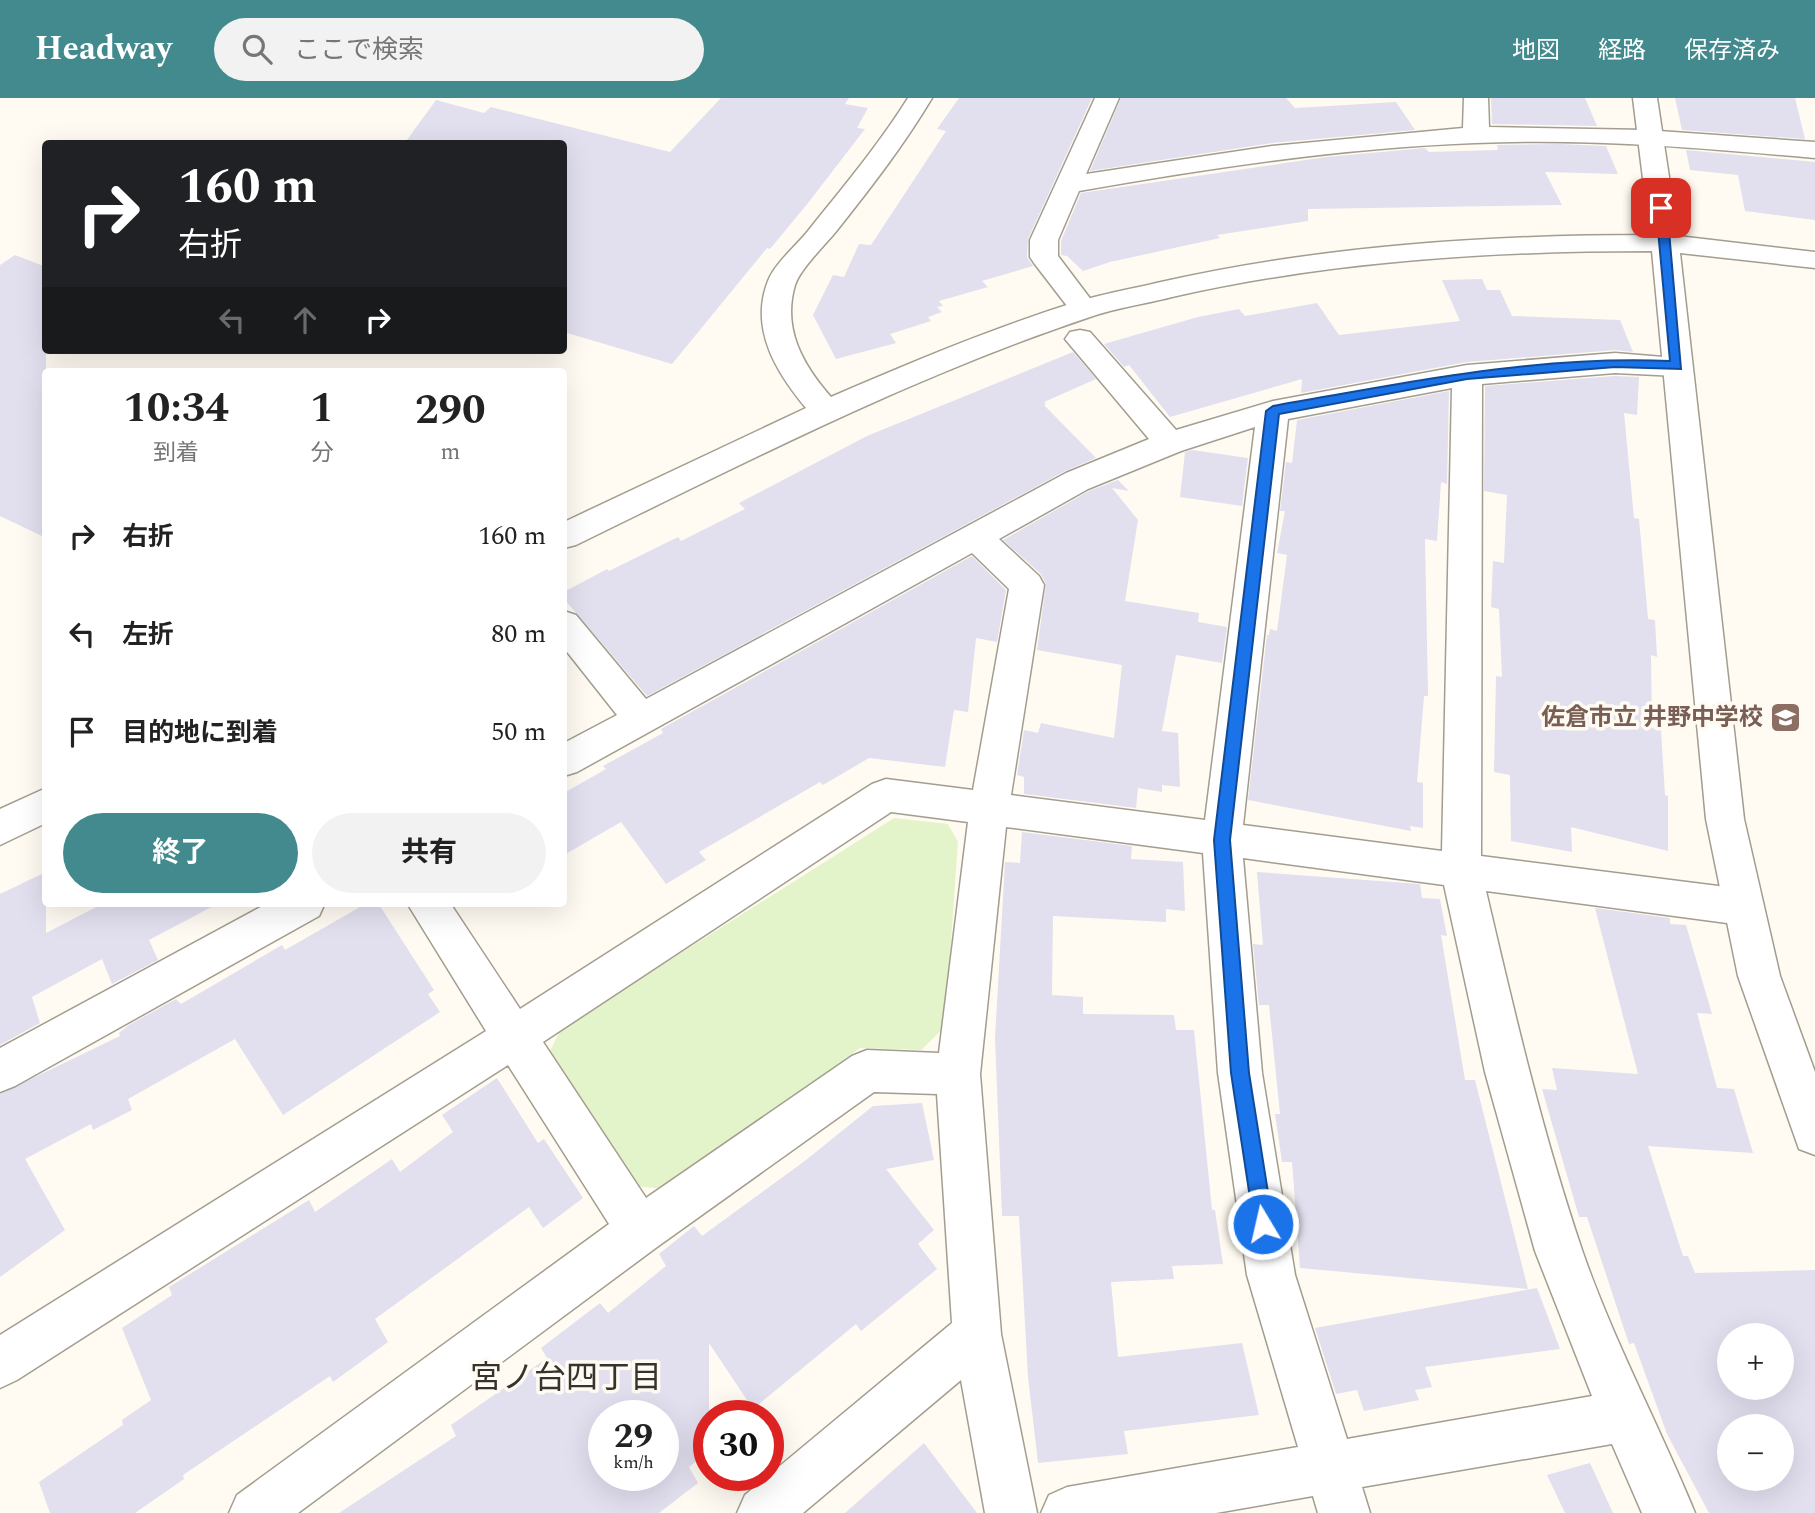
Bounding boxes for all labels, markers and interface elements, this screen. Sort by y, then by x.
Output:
search box [214,18,704,81]
text: Headway [35,24,172,74]
icon: search [238,30,276,68]
text: ここで検索 [294,30,424,70]
text: 地図 [1512,33,1560,69]
text: 経路 [1598,33,1646,69]
text: 保存済み [1684,33,1780,69]
text: 160 m [178,150,317,225]
icon: right [63,168,154,259]
pin [1631,178,1691,238]
icon: arrive [1642,189,1680,227]
text: 右折 [178,221,242,270]
icon: left [213,301,251,339]
icon: ahead [286,301,324,339]
icon: right [359,301,397,339]
text: 10:34 [123,377,229,440]
text: 1 [310,377,334,440]
text: 290 [415,379,486,442]
text: m [440,435,460,470]
text: 到着 [153,436,199,471]
text: 分 [310,436,333,471]
text: 160 m [478,516,546,556]
icon: right [63,517,101,555]
text: 右折 [122,517,174,557]
text: 80 m [491,614,546,654]
icon: left [63,615,101,653]
text: 左折 [122,615,174,655]
place label: 佐倉市立 井野中学校 [1541,700,1763,736]
school or university icon: 佐倉市立 井野中学校 [1769,700,1803,734]
text: 50 m [491,712,546,752]
icon: arrive [63,713,101,751]
text: 目的地に到着 [122,713,278,753]
button: 終了 [63,813,298,893]
button: 共有 [312,813,546,893]
position arrow [1226,1187,1300,1261]
map controls [1717,1323,1794,1491]
button: + [1717,1323,1794,1400]
district label: 宮ノ台四丁目 [470,1354,662,1403]
speed limit sign: 30 [693,1400,784,1491]
text: 29 [614,1410,653,1463]
button: − [1717,1414,1794,1491]
text: km/h [613,1449,654,1476]

